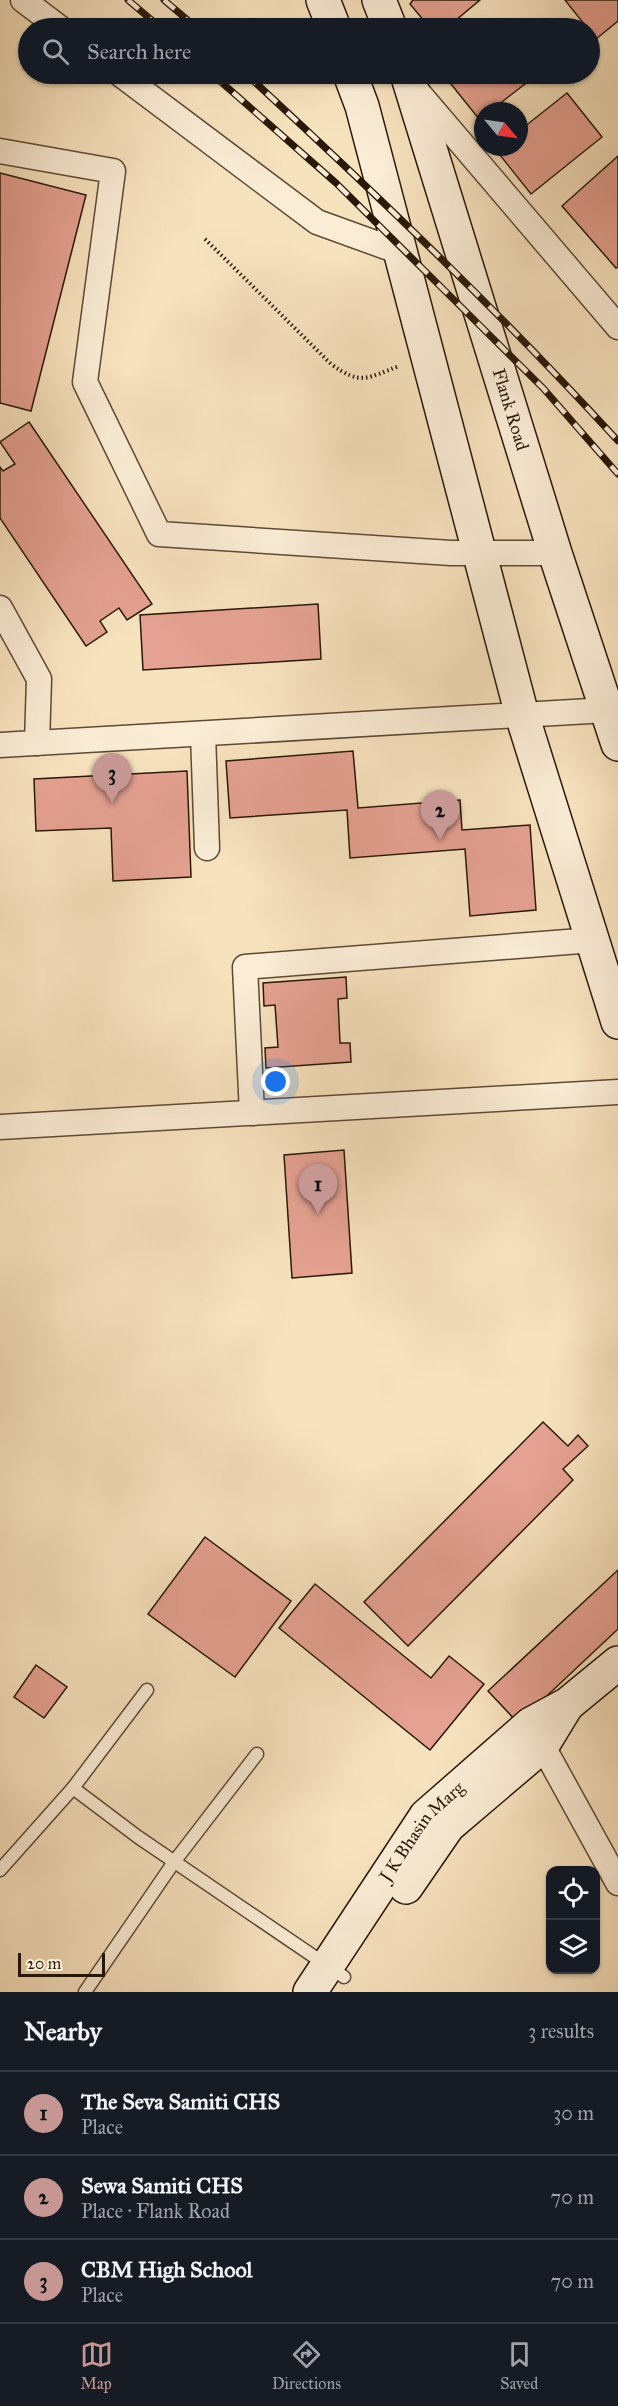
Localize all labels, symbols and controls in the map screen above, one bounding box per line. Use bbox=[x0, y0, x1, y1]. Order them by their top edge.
search box bbox=[18, 18, 600, 84]
icon: search bbox=[39, 35, 72, 68]
text: Search here bbox=[87, 38, 191, 65]
north arrow bbox=[474, 102, 528, 156]
street label: Flank Road bbox=[488, 366, 534, 453]
pin: 3 bbox=[92, 754, 132, 803]
pin: 2 bbox=[420, 790, 460, 840]
your location bbox=[261, 1067, 290, 1096]
pin: 1 bbox=[298, 1164, 338, 1214]
street label: J K Bhasin Marg bbox=[373, 1776, 470, 1888]
map controls bbox=[546, 1866, 600, 1974]
button: locate bbox=[546, 1866, 600, 1920]
button: layers bbox=[546, 1920, 600, 1974]
scale bar bbox=[18, 1950, 105, 1978]
text: 20 m bbox=[27, 1954, 61, 1973]
text: Nearby bbox=[24, 2015, 102, 2047]
text: 3 results bbox=[528, 2019, 594, 2043]
text: The Seva Samiti CHS bbox=[81, 2088, 280, 2115]
text: 1 bbox=[40, 2101, 47, 2125]
text: 30 m bbox=[553, 2101, 594, 2125]
text: Place bbox=[81, 2115, 123, 2139]
text: Sewa Samiti CHS bbox=[81, 2172, 243, 2199]
text: 2 bbox=[39, 2185, 48, 2209]
text: 70 m bbox=[551, 2185, 594, 2209]
text: Place · Flank Road bbox=[81, 2199, 230, 2223]
text: CBM High School bbox=[81, 2256, 253, 2283]
text: 3 bbox=[40, 2269, 48, 2293]
text: 70 m bbox=[551, 2269, 594, 2293]
text: Place bbox=[81, 2283, 123, 2307]
tab: Map bbox=[80, 2338, 113, 2393]
tab: Directions bbox=[272, 2338, 341, 2393]
tab: Saved bbox=[500, 2338, 538, 2393]

